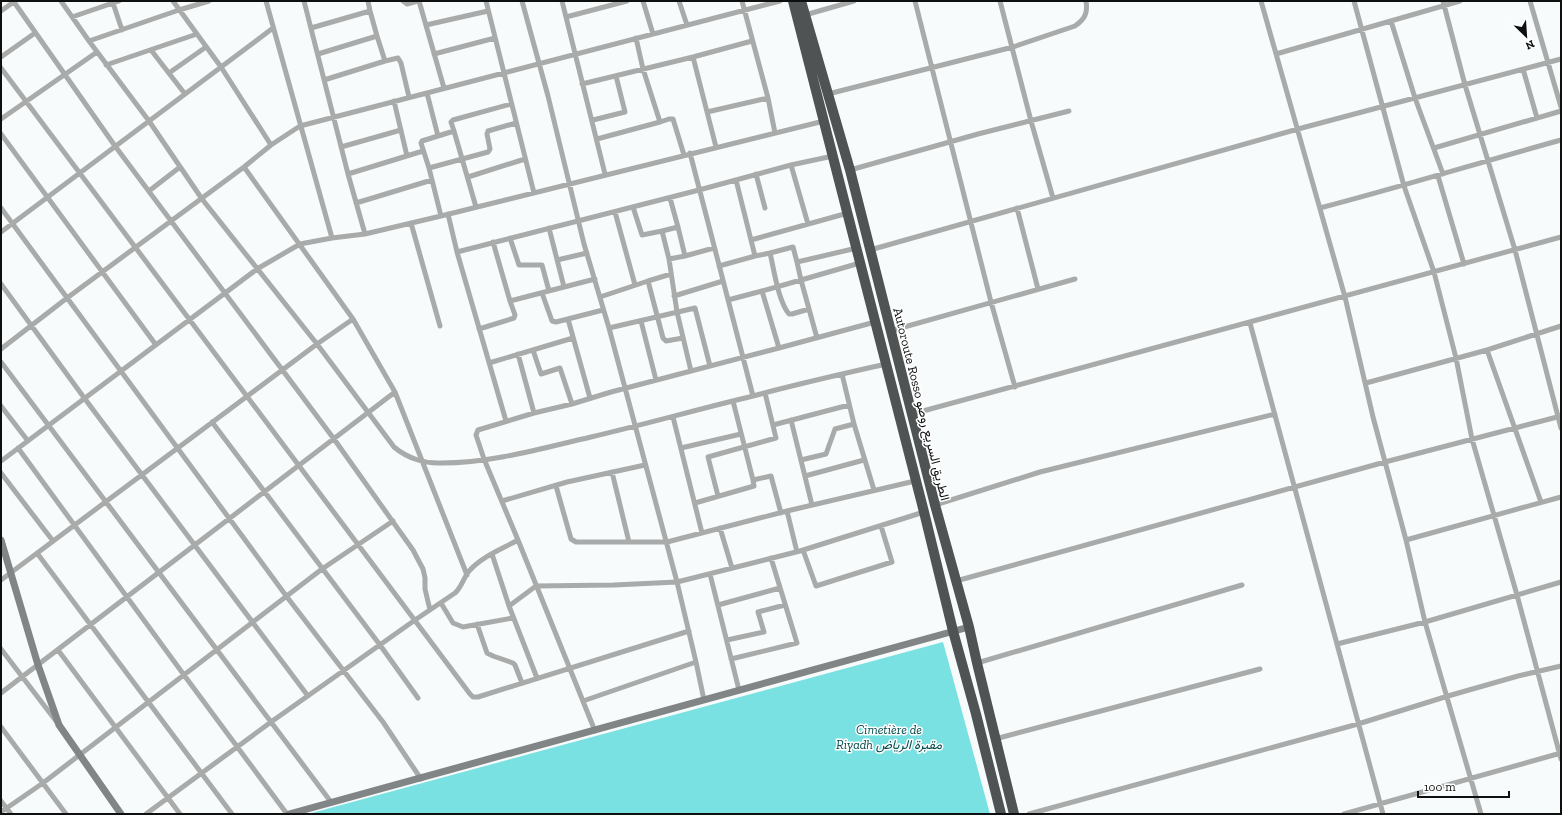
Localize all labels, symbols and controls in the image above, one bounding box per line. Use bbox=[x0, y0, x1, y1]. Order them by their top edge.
north arrow bbox=[1506, 16, 1546, 56]
text: N bbox=[1523, 37, 1537, 53]
street label: Autoroute Rosso الطريق السريع روصو bbox=[888, 306, 953, 503]
park label: Cimetière de Riyadh مقبرة الرياض bbox=[836, 722, 942, 753]
scale bar bbox=[1418, 773, 1509, 799]
text: 100 m bbox=[1424, 780, 1456, 794]

